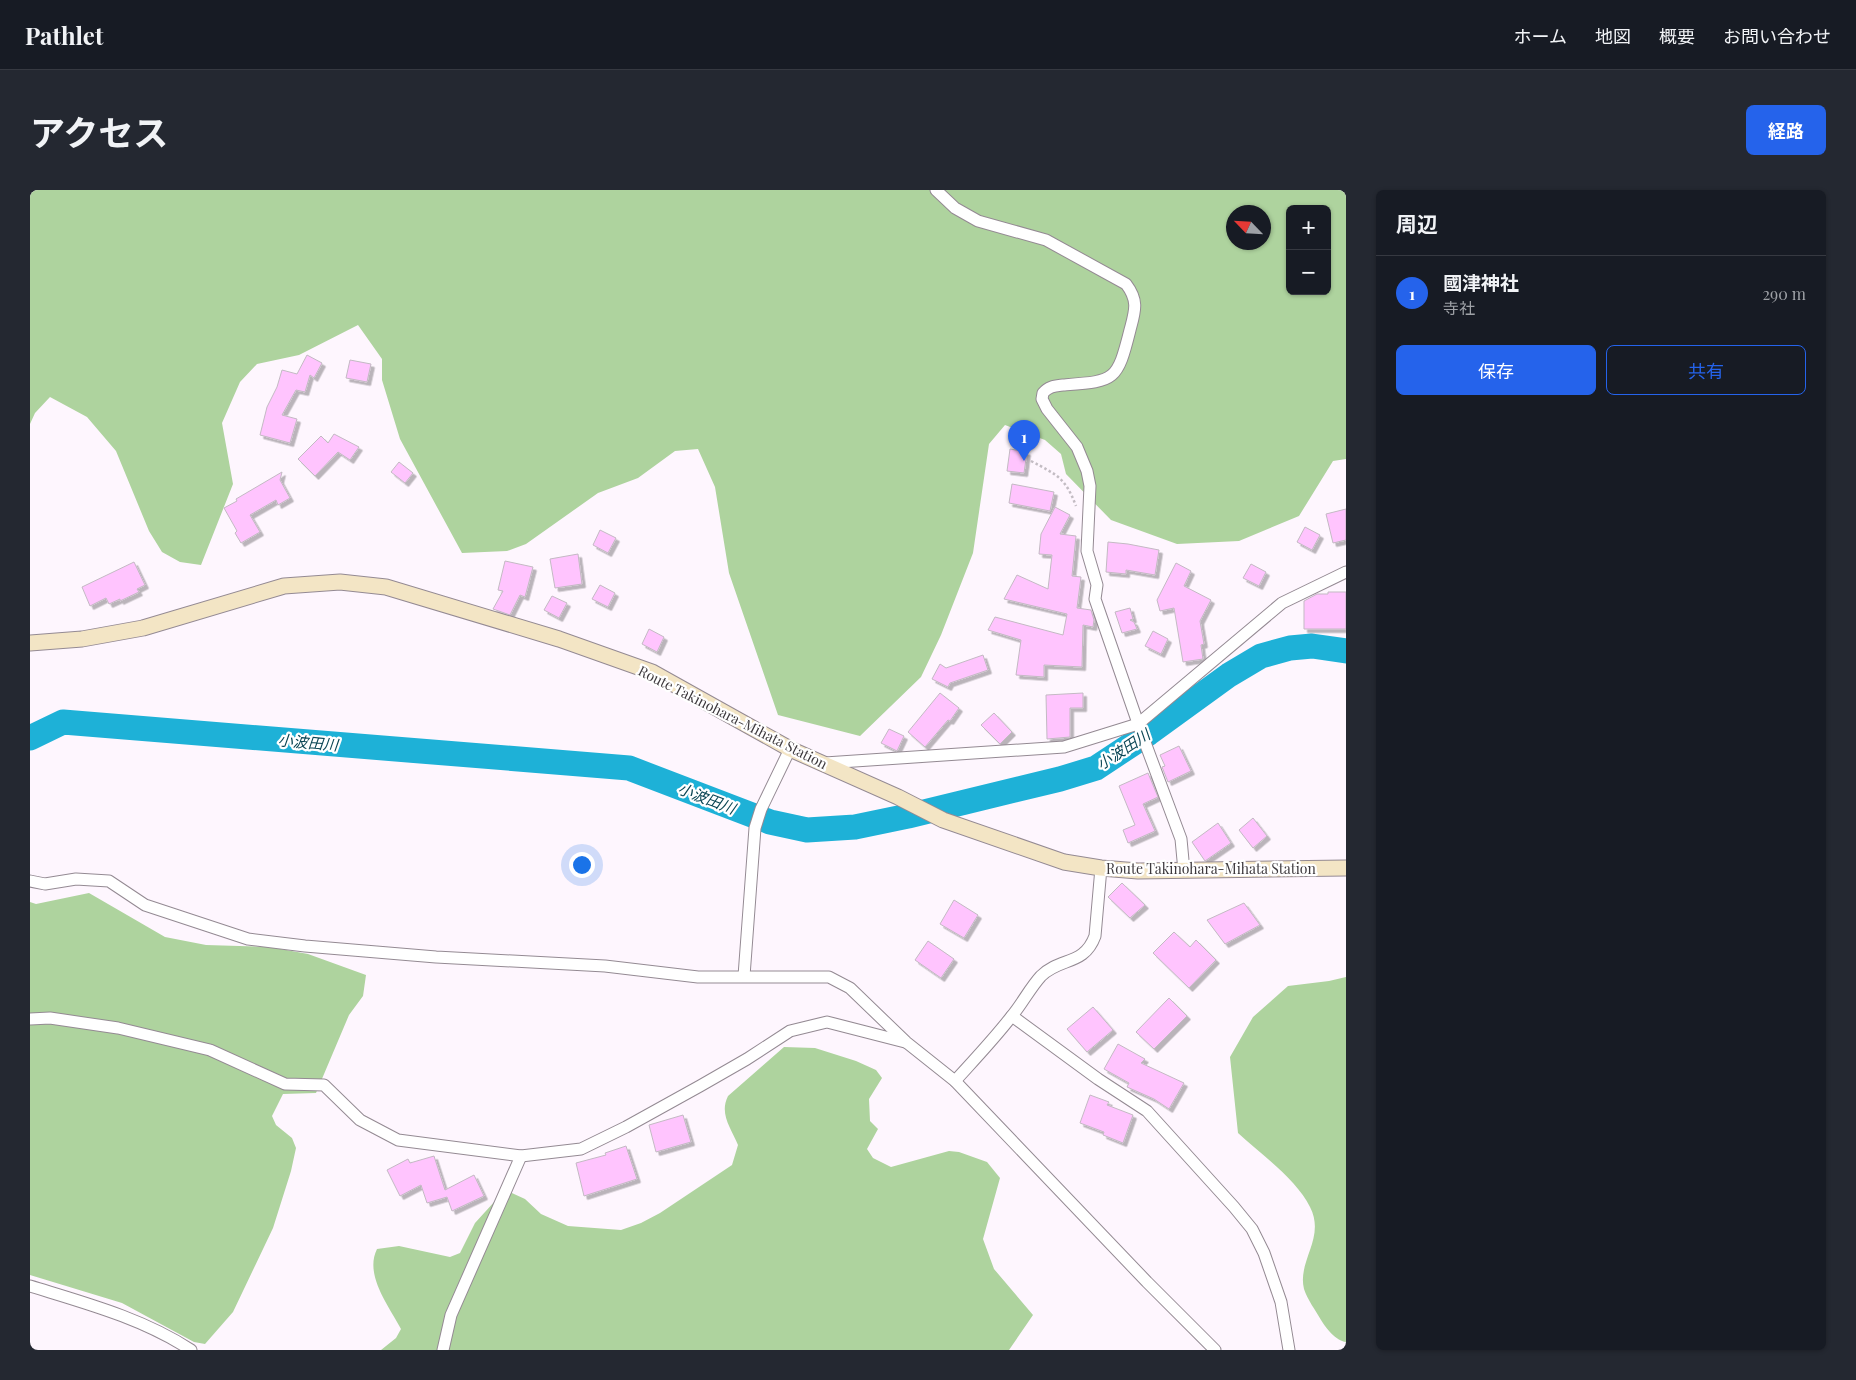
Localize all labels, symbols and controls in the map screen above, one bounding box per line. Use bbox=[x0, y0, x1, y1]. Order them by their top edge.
text: Pathlet bbox=[25, 19, 103, 51]
text: ホーム bbox=[1514, 24, 1567, 48]
text: 地図 bbox=[1595, 24, 1631, 48]
text: 概要 bbox=[1659, 24, 1695, 48]
text: お問い合わせ bbox=[1723, 24, 1831, 48]
button: 経路 bbox=[1746, 105, 1826, 155]
text: アクセス bbox=[30, 108, 168, 155]
north arrow bbox=[1226, 205, 1271, 250]
map controls bbox=[1286, 205, 1331, 295]
button: + bbox=[1286, 205, 1331, 250]
text: 周辺 bbox=[1396, 209, 1438, 237]
button: − bbox=[1286, 250, 1331, 295]
text: 國津神社 bbox=[1443, 269, 1519, 295]
text: 1 bbox=[1409, 283, 1415, 304]
text: 290 m bbox=[1762, 283, 1806, 304]
text: 寺社 bbox=[1443, 297, 1475, 318]
button: 保存 bbox=[1396, 345, 1596, 395]
button: 共有 bbox=[1606, 345, 1806, 395]
pin: 1 bbox=[1008, 420, 1040, 461]
street label: Route Takinohara-Mihata Station bbox=[635, 661, 831, 773]
water label: 小波田川 bbox=[1092, 723, 1155, 774]
water label: 小波田川 bbox=[277, 729, 341, 755]
water label: 小波田川 bbox=[675, 778, 740, 819]
your location bbox=[569, 852, 595, 878]
street label: Route Takinohara-Mihata Station bbox=[1106, 859, 1317, 878]

